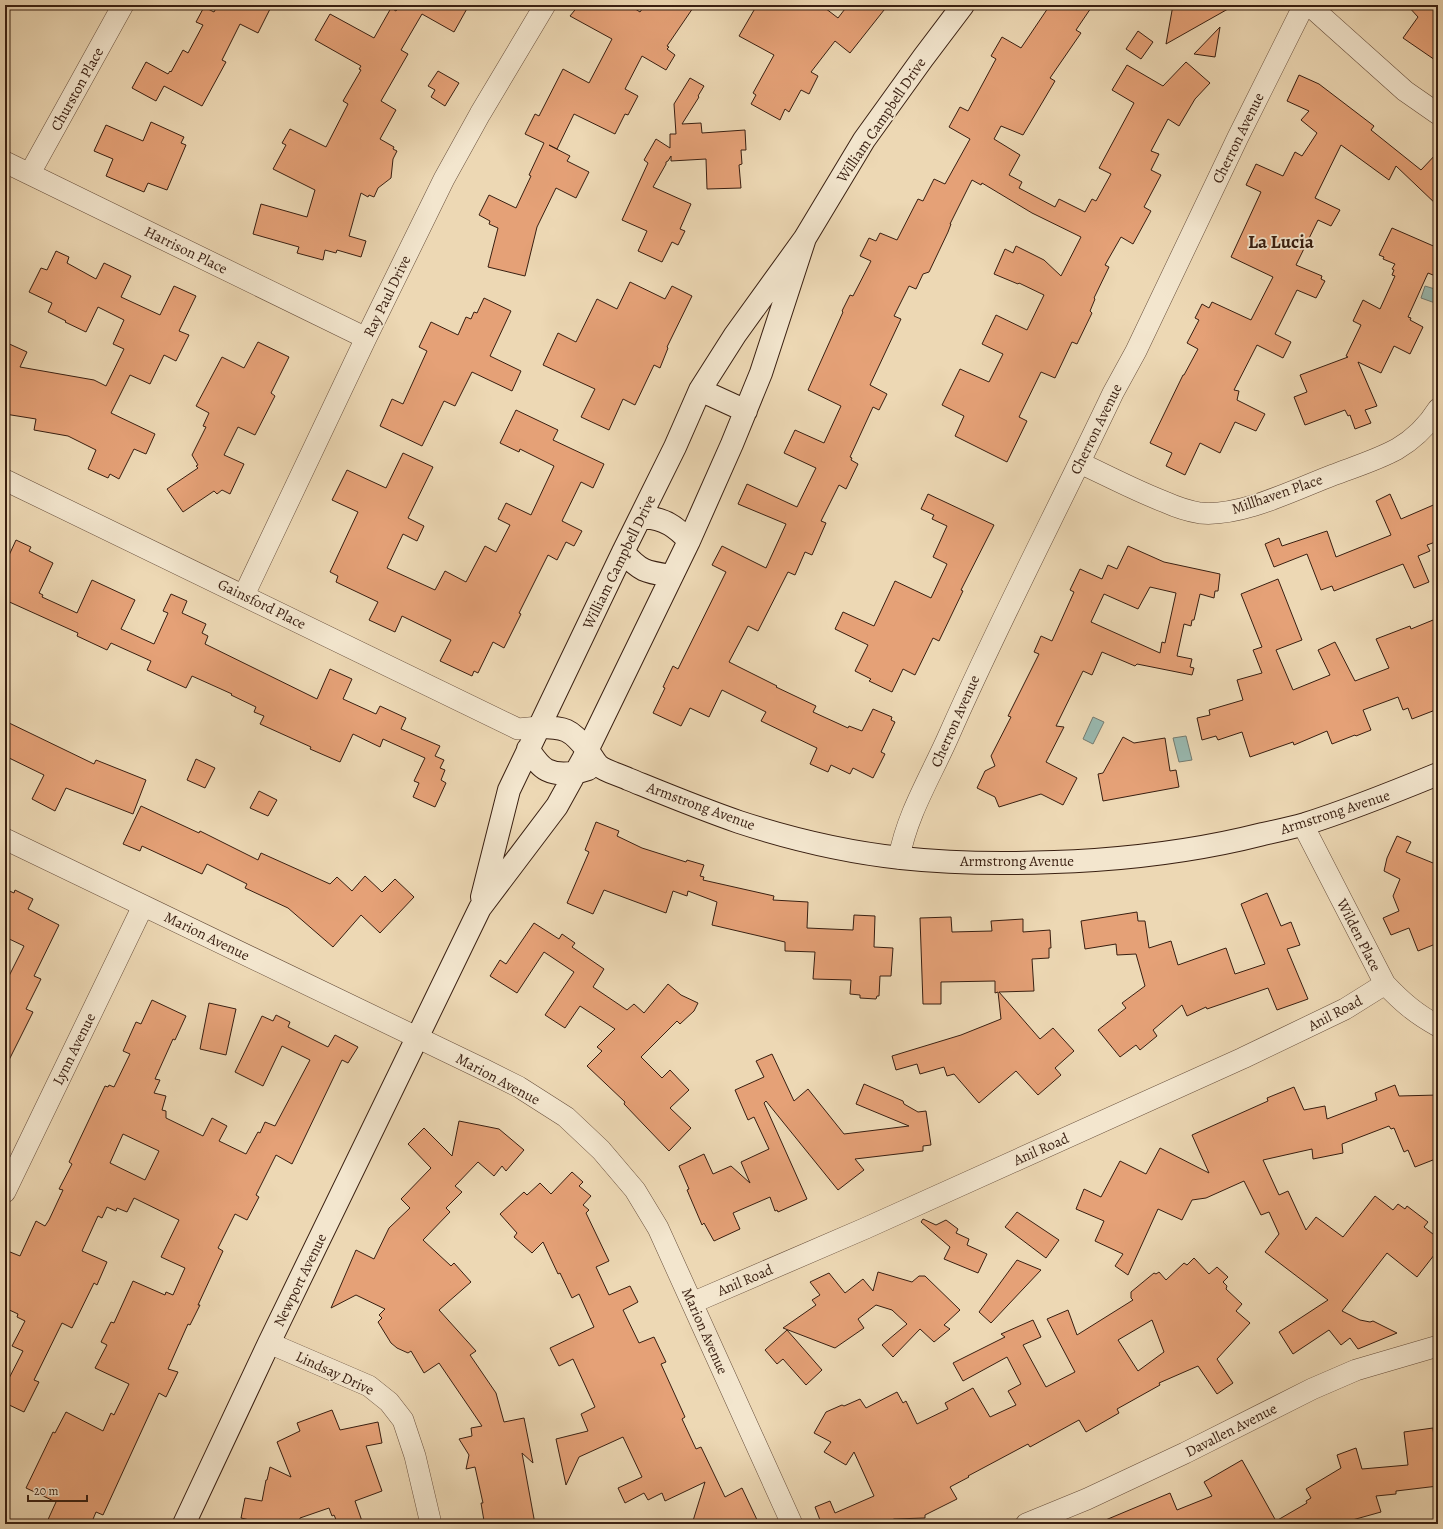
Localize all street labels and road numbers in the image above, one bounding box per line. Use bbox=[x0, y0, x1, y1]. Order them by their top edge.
street label: Churston Place bbox=[46, 43, 108, 134]
street label: William Campbell Drive bbox=[831, 53, 930, 187]
street label: Cherron Avenue bbox=[1207, 89, 1269, 187]
street label: Harrison Place bbox=[141, 221, 231, 279]
street label: Ray Paul Drive bbox=[359, 252, 416, 340]
street label: Cherron Avenue bbox=[1065, 380, 1127, 478]
street label: Millhaven Place bbox=[1229, 469, 1325, 519]
street label: William Campbell Drive bbox=[577, 491, 660, 633]
street label: Gainsford Place bbox=[215, 574, 310, 634]
street label: Cherron Avenue bbox=[926, 672, 984, 770]
street label: Armstrong Avenue bbox=[643, 777, 758, 835]
street label: Armstrong Avenue bbox=[1277, 785, 1393, 839]
street label: Armstrong Avenue bbox=[959, 851, 1074, 871]
street label: Wilden Place bbox=[1332, 894, 1386, 975]
street label: Marion Avenue bbox=[161, 907, 253, 965]
street label: Anil Road bbox=[1303, 990, 1366, 1036]
street label: Lynn Avenue bbox=[48, 1009, 100, 1089]
street label: Marion Avenue bbox=[452, 1048, 544, 1110]
street label: Anil Road bbox=[1009, 1128, 1073, 1170]
street label: Newport Avenue bbox=[269, 1230, 331, 1330]
street label: Anil Road bbox=[713, 1259, 777, 1301]
street label: Marion Avenue bbox=[677, 1285, 733, 1378]
street label: Lindsay Drive bbox=[293, 1346, 378, 1400]
street label: Davallen Avenue bbox=[1182, 1398, 1281, 1462]

